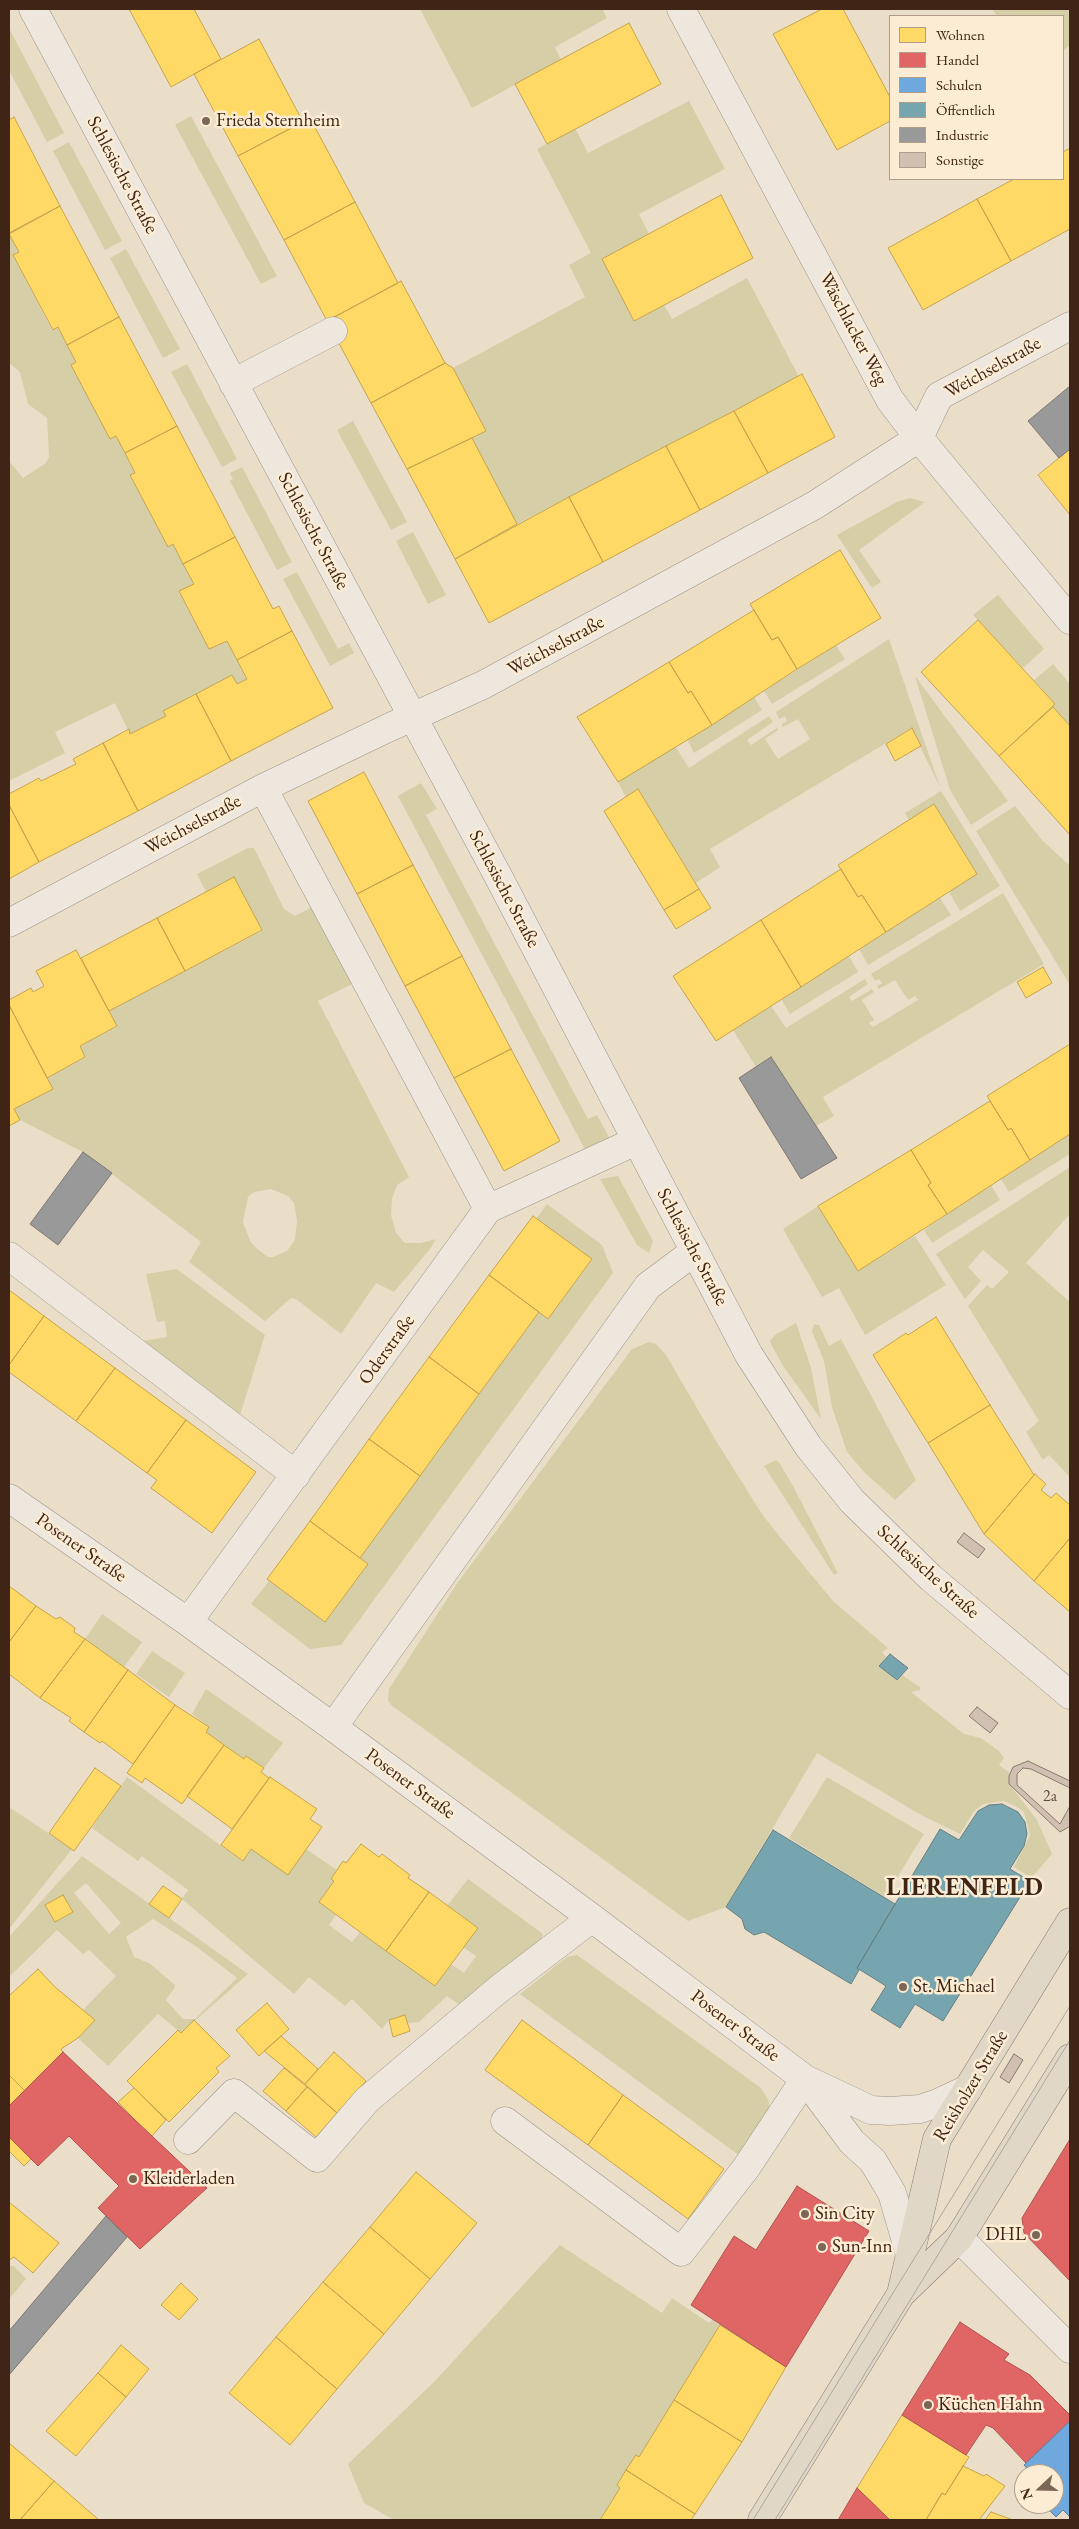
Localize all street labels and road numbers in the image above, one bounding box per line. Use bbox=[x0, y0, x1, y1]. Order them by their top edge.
street label: Schlesische Straße bbox=[81, 112, 163, 238]
street label: Wäschlacker Weg bbox=[814, 269, 892, 389]
street label: Weichselstraße bbox=[941, 332, 1045, 404]
street label: Schlesische Straße bbox=[272, 468, 354, 594]
street label: Weichselstraße bbox=[504, 611, 608, 681]
street label: Weichselstraße bbox=[141, 790, 245, 860]
street label: Schlesische Straße bbox=[463, 826, 545, 952]
street label: Schlesische Straße bbox=[651, 1184, 733, 1310]
street label: Oderstraße bbox=[354, 1311, 420, 1389]
street label: Posener Straße bbox=[31, 1508, 131, 1588]
street label: Schlesische Straße bbox=[872, 1520, 984, 1624]
street label: Posener Straße bbox=[361, 1744, 459, 1824]
street label: Posener Straße bbox=[686, 1985, 784, 2067]
street label: Reisholzer Straße bbox=[929, 2026, 1013, 2146]

